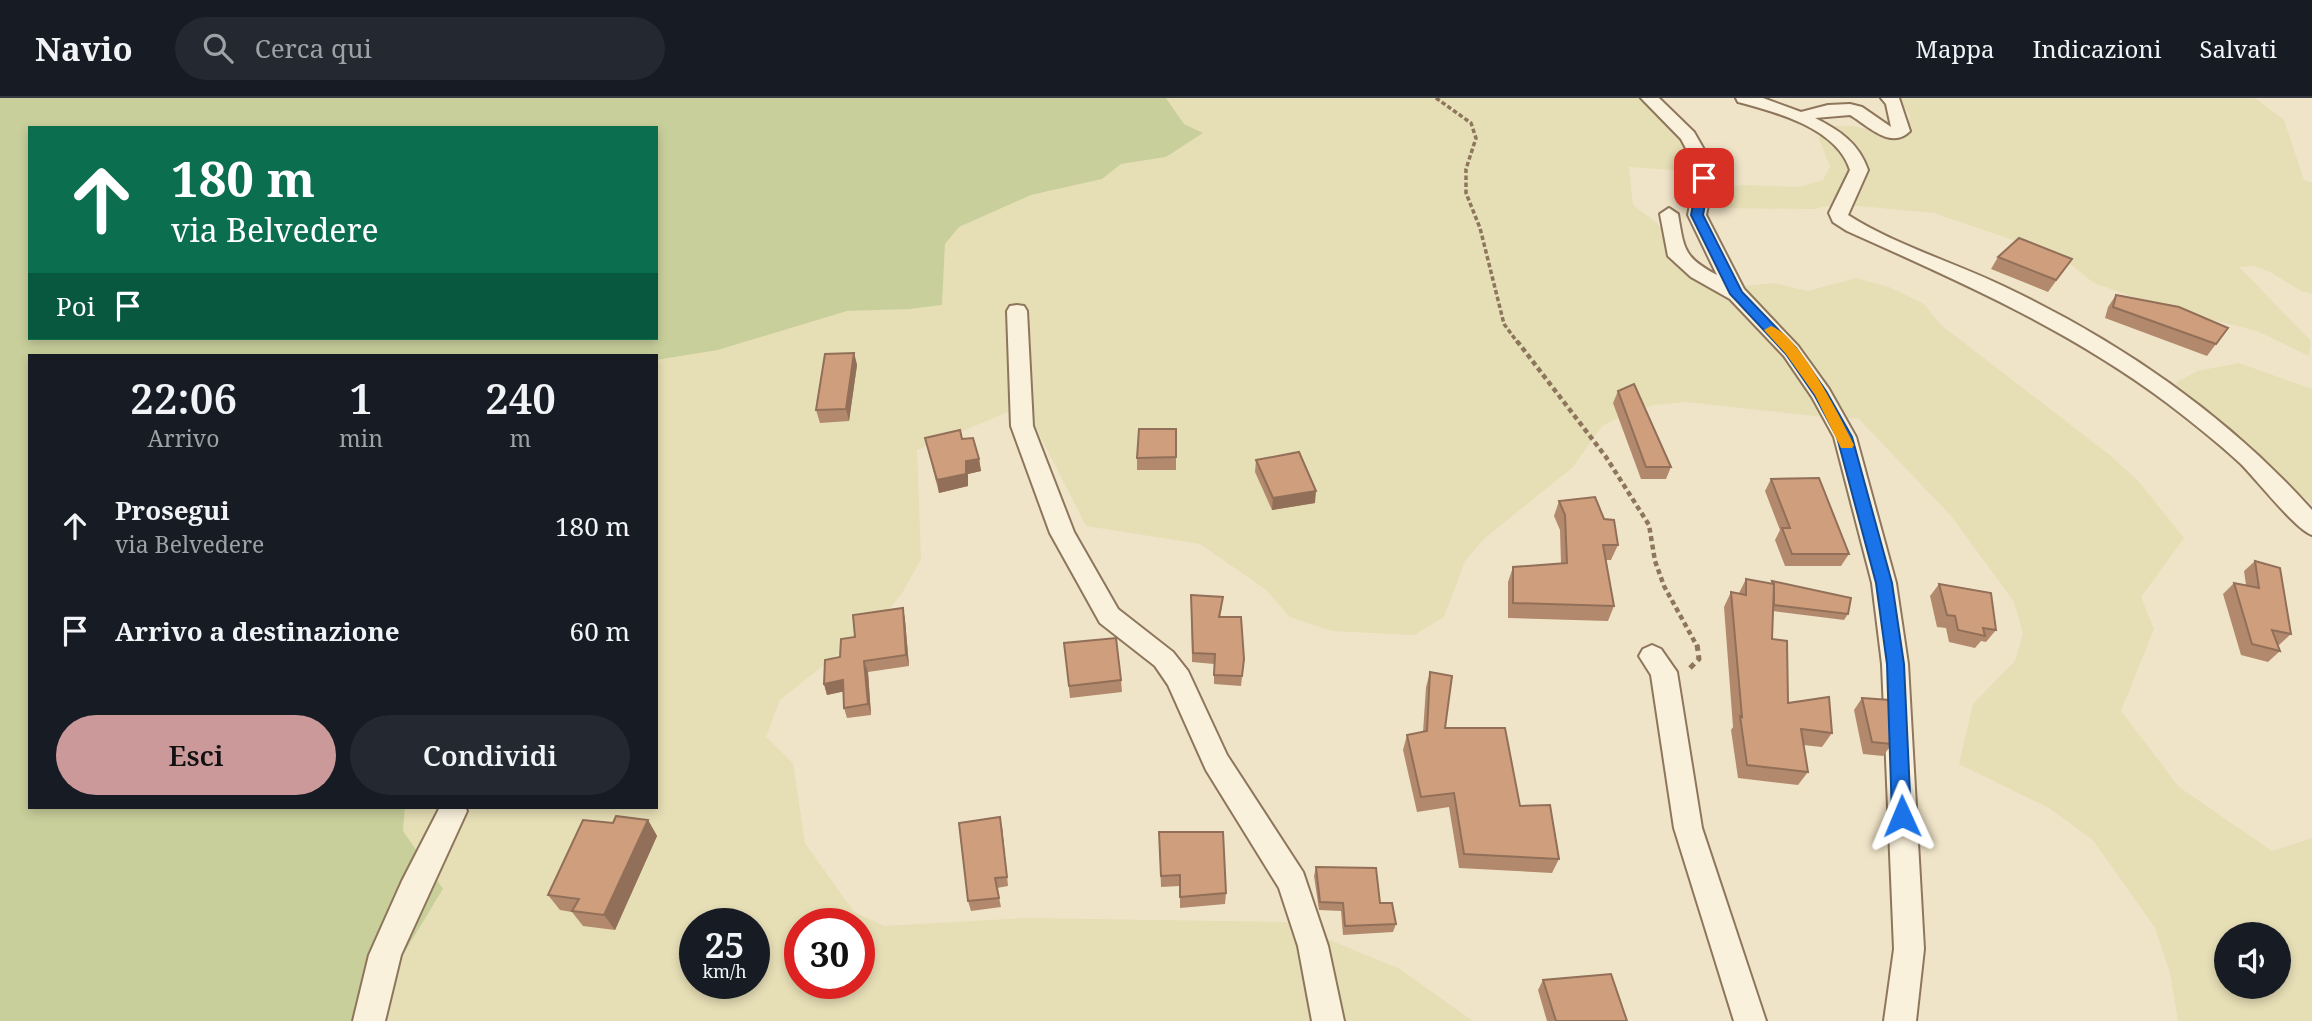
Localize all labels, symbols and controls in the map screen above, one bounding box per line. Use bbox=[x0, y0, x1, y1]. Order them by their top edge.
search box bbox=[175, 17, 665, 80]
text: Navio bbox=[35, 26, 133, 71]
icon: search bbox=[199, 29, 237, 67]
text: Cerca qui bbox=[255, 30, 372, 66]
text: Mappa bbox=[1915, 32, 1994, 65]
text: Indicazioni bbox=[2032, 32, 2161, 65]
text: Salvati bbox=[2199, 32, 2277, 65]
text: 180 m bbox=[171, 145, 315, 211]
pin bbox=[1674, 148, 1734, 208]
icon: ahead bbox=[56, 154, 147, 245]
icon: arrive bbox=[1685, 159, 1723, 197]
text: via Belvedere bbox=[171, 208, 379, 251]
icon: arrive bbox=[109, 287, 147, 325]
text: Poi bbox=[56, 288, 95, 324]
text: 22:06 bbox=[130, 369, 237, 426]
text: 1 bbox=[349, 369, 373, 426]
text: 240 bbox=[485, 369, 556, 426]
text: Arrivo bbox=[148, 422, 219, 454]
text: min bbox=[339, 422, 383, 454]
text: m bbox=[510, 422, 531, 454]
text: Prosegui bbox=[115, 492, 230, 528]
icon: ahead bbox=[56, 507, 94, 545]
text: 180 m bbox=[555, 508, 630, 544]
text: via Belvedere bbox=[115, 528, 264, 560]
icon: arrive bbox=[56, 612, 94, 650]
text: Arrivo a destinazione bbox=[115, 613, 400, 649]
text: 60 m bbox=[570, 613, 630, 649]
button: Esci bbox=[56, 715, 336, 795]
button: Condividi bbox=[350, 715, 630, 795]
position arrow bbox=[1865, 779, 1939, 853]
speed limit sign: 30 bbox=[784, 908, 875, 999]
text: 25 bbox=[705, 921, 744, 968]
map controls bbox=[2214, 922, 2291, 999]
button: sound bbox=[2214, 922, 2291, 999]
text: km/h bbox=[702, 959, 747, 983]

